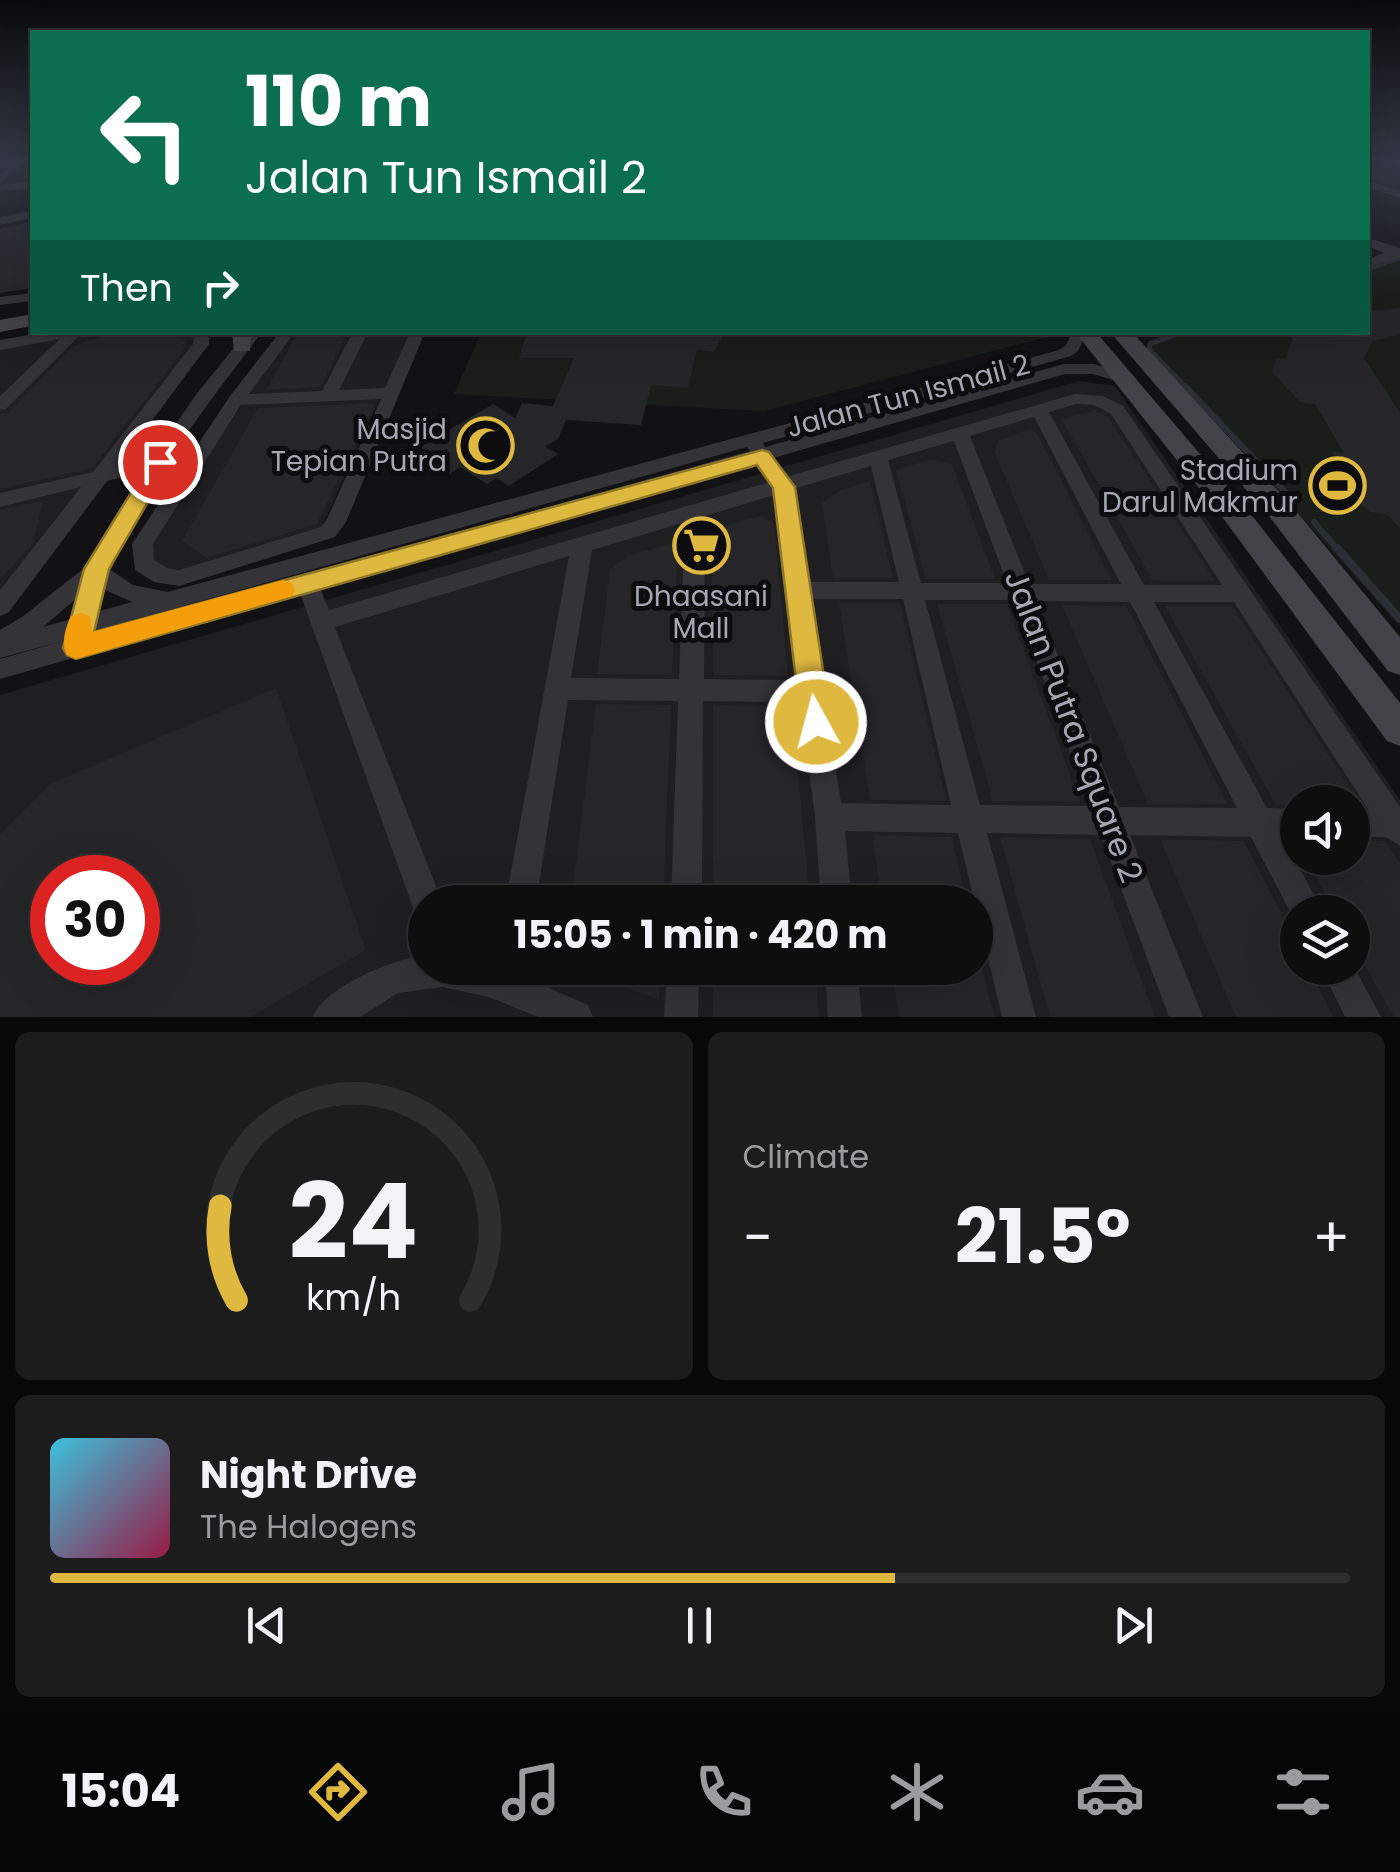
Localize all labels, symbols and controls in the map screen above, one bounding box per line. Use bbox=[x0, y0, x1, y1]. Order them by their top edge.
text: 110 m bbox=[245, 52, 432, 151]
icon: left bbox=[80, 70, 210, 200]
text: Jalan Tun Ismail 2 bbox=[245, 146, 647, 209]
icon: right bbox=[193, 260, 248, 315]
text: Then bbox=[80, 261, 173, 314]
street label: Jalan Tun Ismail 2 bbox=[782, 345, 1034, 447]
place label: Masjid Tepian Putra bbox=[271, 410, 447, 481]
mosque icon: Masjid Tepian Putra bbox=[456, 415, 516, 475]
pin bbox=[118, 420, 203, 505]
icon: arrive bbox=[133, 435, 188, 490]
place label: Stadium Darul Makmur bbox=[1102, 451, 1298, 522]
sports icon: Stadium Darul Makmur bbox=[1307, 456, 1367, 516]
supermarket icon: Dhaasani Mall bbox=[671, 515, 731, 575]
street label: Jalan Putra Square 2 bbox=[994, 563, 1154, 889]
place label: Dhaasani Mall bbox=[634, 577, 768, 648]
position arrow bbox=[764, 670, 868, 774]
map controls bbox=[1280, 785, 1370, 985]
button: sound bbox=[1280, 785, 1370, 875]
speed limit sign: 30 bbox=[30, 855, 160, 985]
button: layers bbox=[1280, 895, 1370, 985]
text: 15:05 · 1 min · 420 m bbox=[513, 908, 888, 961]
text: Climate bbox=[743, 1134, 869, 1179]
text: 24 bbox=[289, 1149, 419, 1294]
text: 21.5° bbox=[955, 1184, 1130, 1289]
text: − bbox=[743, 1199, 773, 1276]
text: + bbox=[1312, 1199, 1350, 1276]
text: km/h bbox=[306, 1272, 401, 1323]
text: Night Drive bbox=[200, 1448, 417, 1501]
text: The Halogens bbox=[200, 1504, 417, 1549]
icon: previous bbox=[239, 1598, 294, 1653]
icon: pause bbox=[672, 1598, 727, 1653]
icon: next bbox=[1106, 1598, 1161, 1653]
icon: directions bbox=[303, 1757, 373, 1827]
icon: music bbox=[496, 1757, 566, 1827]
icon: phone bbox=[689, 1757, 759, 1827]
icon: climate bbox=[882, 1757, 952, 1827]
icon: car bbox=[1075, 1757, 1145, 1827]
icon: filters bbox=[1268, 1757, 1338, 1827]
text: 15:04 bbox=[62, 1760, 180, 1823]

